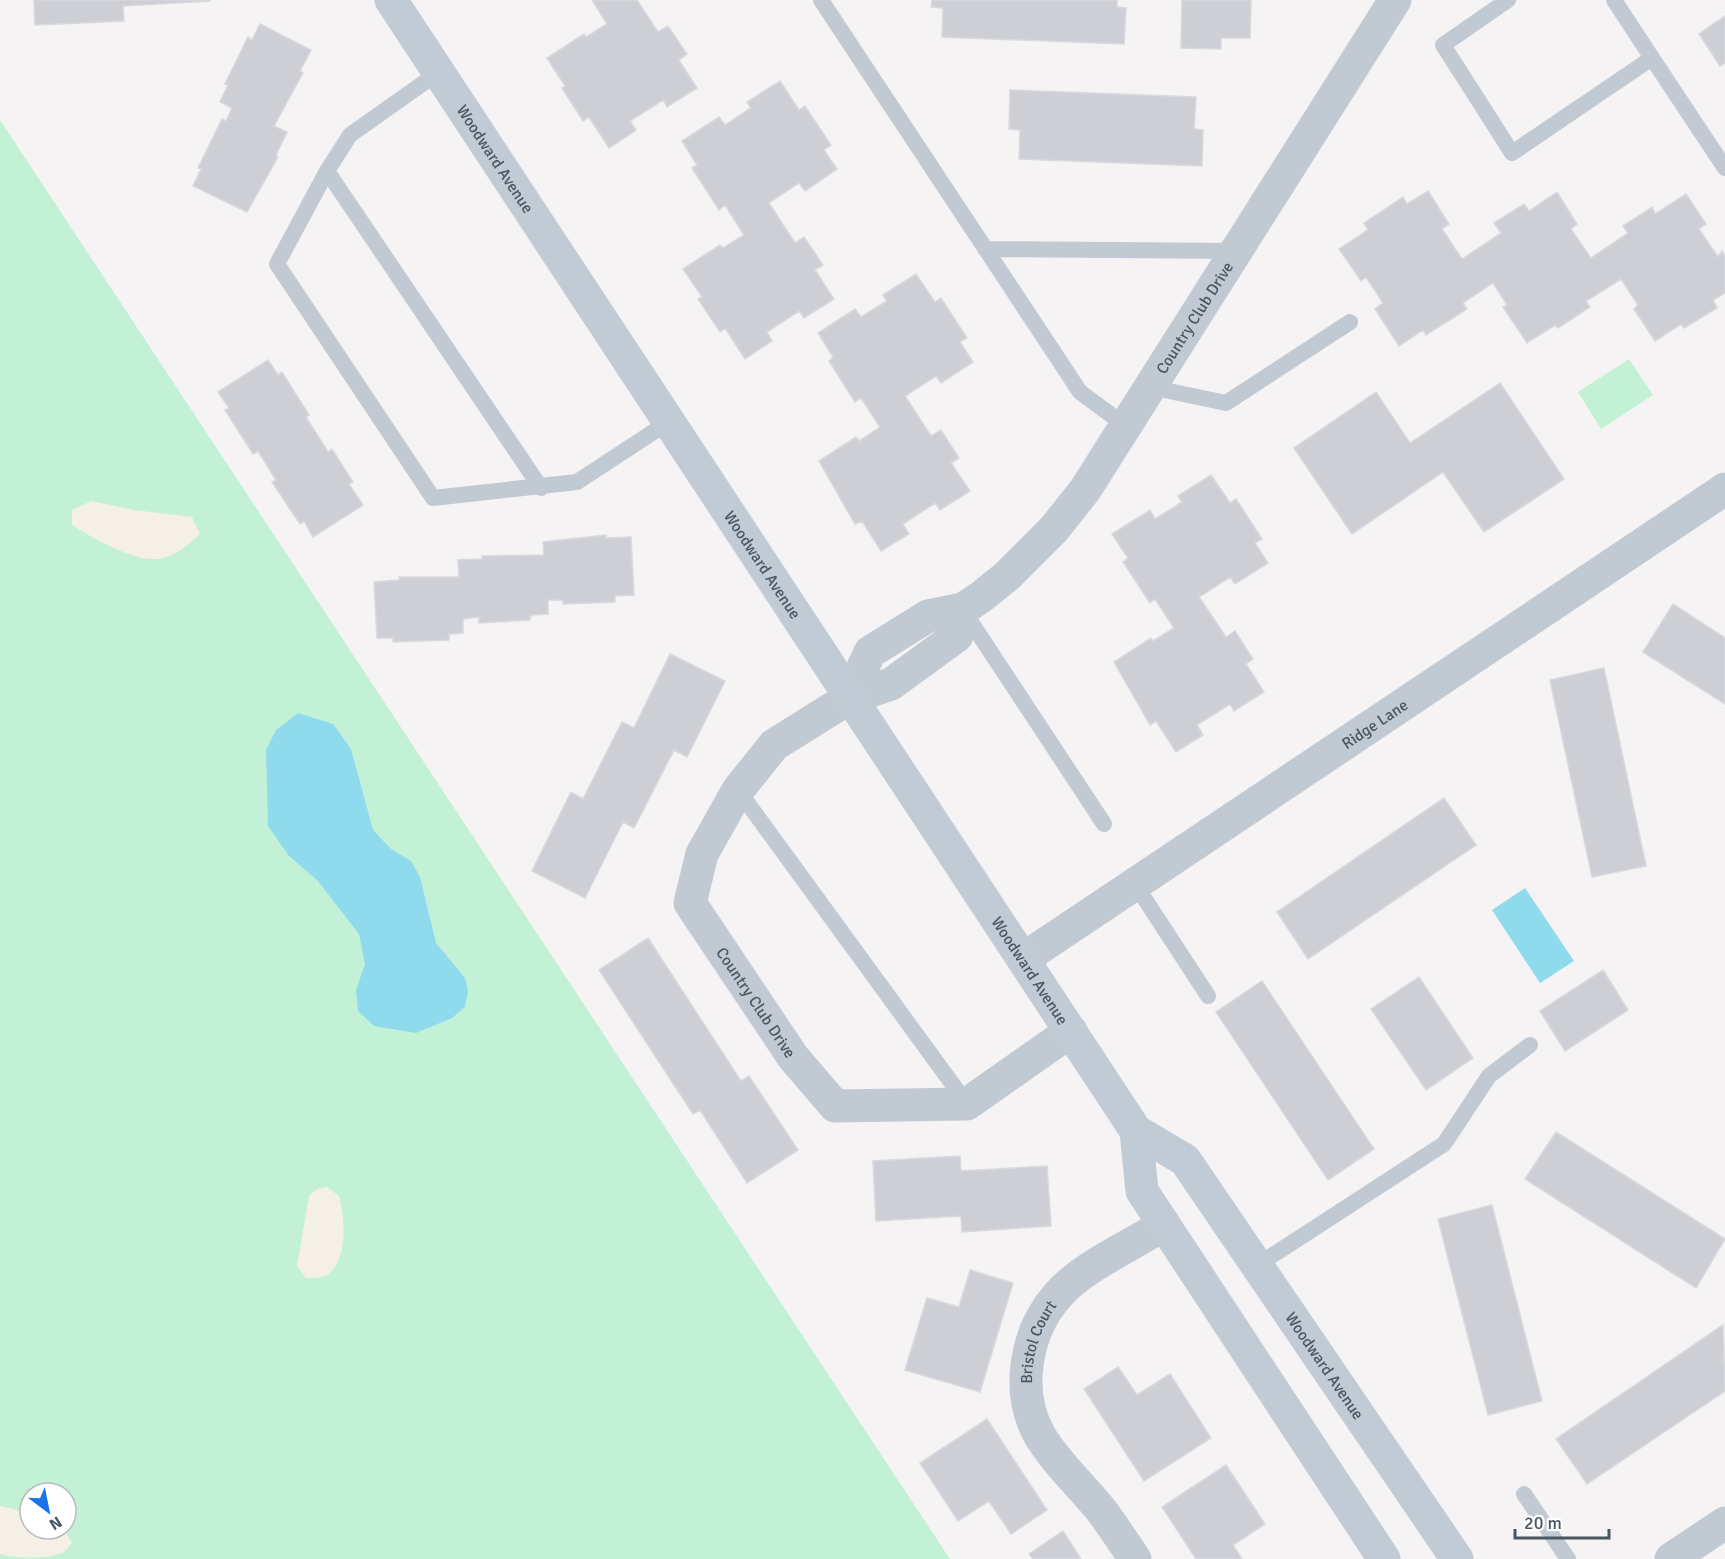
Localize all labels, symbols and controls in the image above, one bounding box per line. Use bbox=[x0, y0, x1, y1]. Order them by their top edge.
street label: Woodward Avenue bbox=[452, 101, 538, 217]
street label: Country Club Drive bbox=[1152, 258, 1238, 378]
street label: Woodward Avenue bbox=[719, 507, 805, 623]
street label: Ridge Lane bbox=[1338, 695, 1412, 754]
street label: Woodward Avenue bbox=[986, 913, 1072, 1029]
street label: Country Club Drive bbox=[711, 944, 800, 1062]
street label: Bristol Court bbox=[1017, 1296, 1061, 1384]
street label: Woodward Avenue bbox=[1281, 1309, 1368, 1424]
north arrow bbox=[18, 1481, 78, 1541]
scale bar bbox=[1515, 1502, 1610, 1540]
text: N bbox=[45, 1511, 65, 1534]
text: 20 m bbox=[1524, 1512, 1562, 1534]

